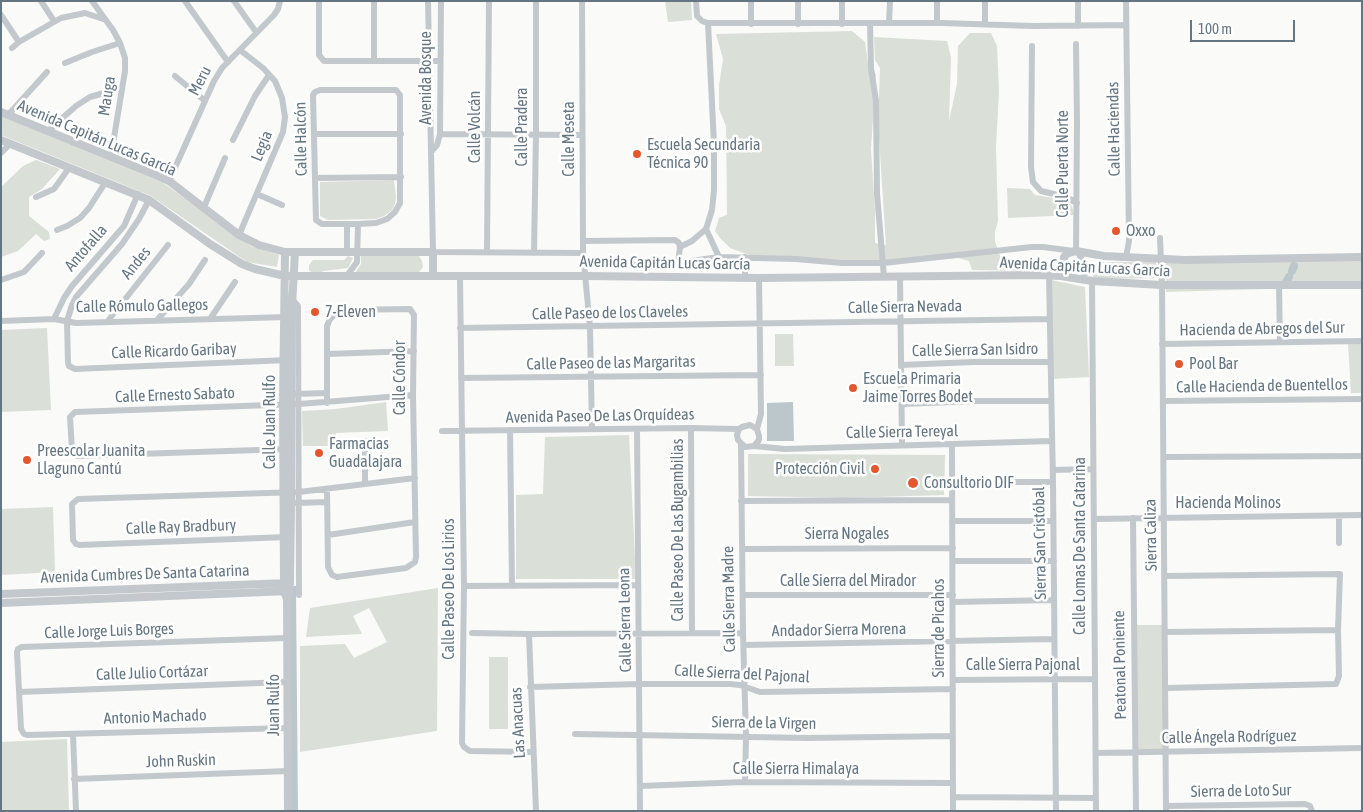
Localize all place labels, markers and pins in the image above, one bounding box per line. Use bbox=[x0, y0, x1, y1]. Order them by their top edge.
place label: Escuela Secundaria Técnica 90 bbox=[647, 135, 760, 173]
marker: Escuela Secundaria Técnica 90 bbox=[631, 148, 643, 160]
place label: Oxxo bbox=[1126, 221, 1156, 241]
marker: Oxxo bbox=[1110, 225, 1122, 237]
place label: 7-Eleven bbox=[325, 302, 376, 322]
marker: 7-Eleven bbox=[309, 306, 321, 318]
place label: Pool Bar bbox=[1189, 354, 1238, 374]
marker: Pool Bar bbox=[1173, 358, 1185, 370]
place label: Escuela Primaria Jaime Torres Bodet bbox=[863, 369, 973, 407]
marker: Escuela Primaria Jaime Torres Bodet bbox=[847, 382, 859, 394]
place label: Farmacias Guadalajara bbox=[329, 434, 402, 472]
place label: Preescolar Juanita Llaguno Cantú bbox=[37, 441, 145, 479]
marker: Farmacias Guadalajara bbox=[313, 447, 325, 459]
marker: Preescolar Juanita Llaguno Cantú bbox=[21, 454, 33, 466]
place label: Protección Civil bbox=[775, 459, 865, 479]
marker: Protección Civil bbox=[869, 463, 881, 475]
place label: Consultorio DIF bbox=[924, 473, 1014, 493]
marker: Consultorio DIF bbox=[906, 476, 920, 490]

